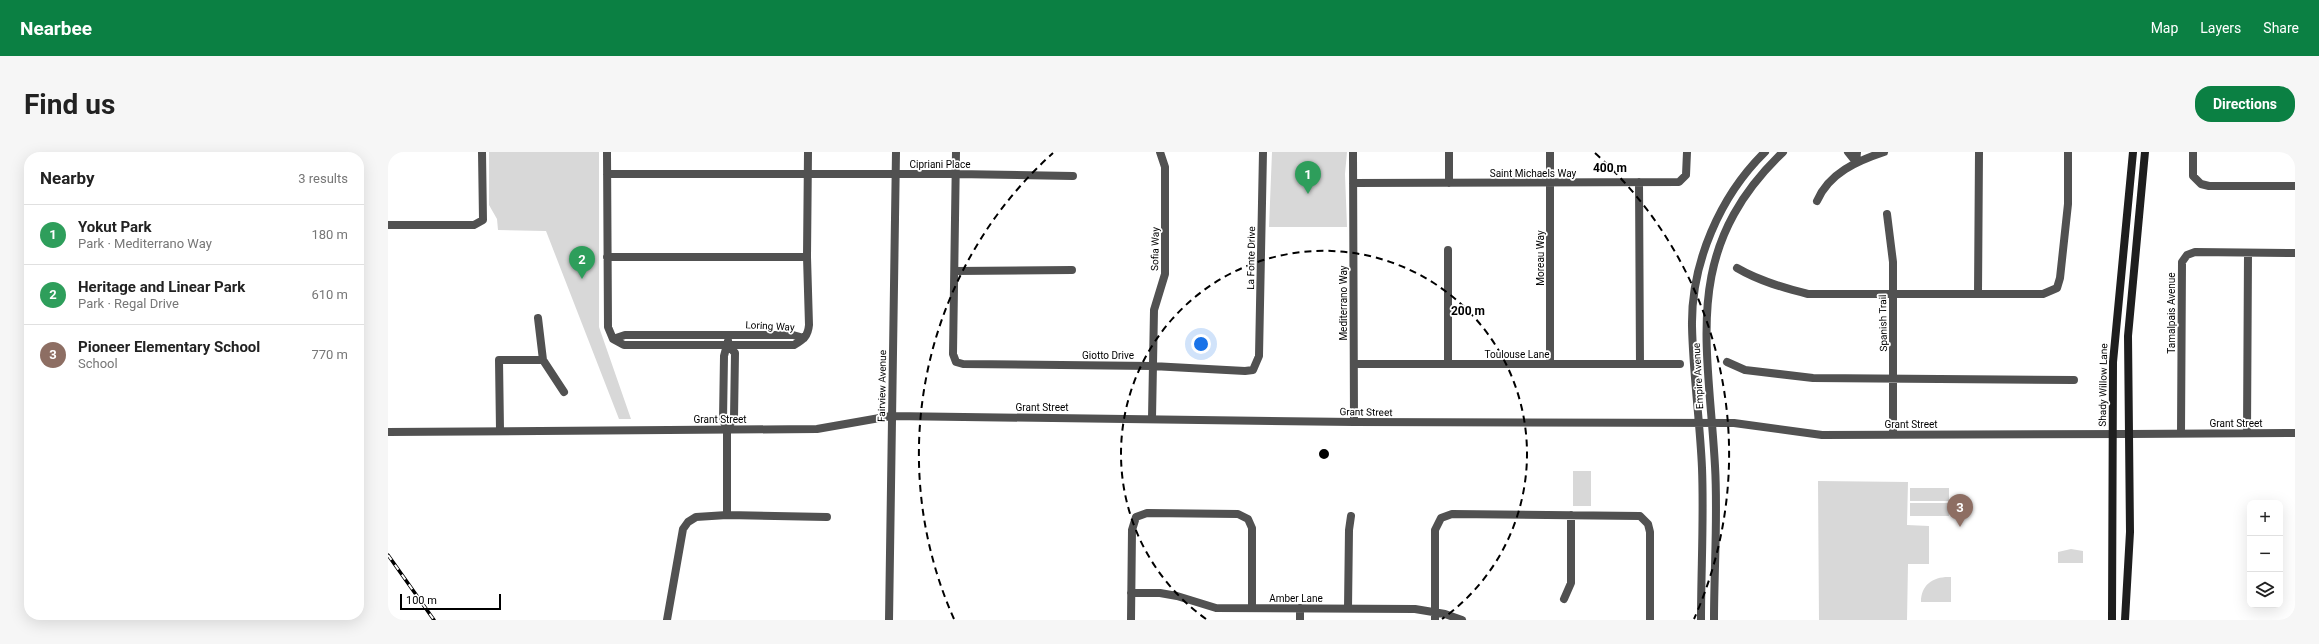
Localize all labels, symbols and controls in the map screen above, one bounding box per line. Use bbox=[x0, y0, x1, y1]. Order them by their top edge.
text: Nearbee bbox=[20, 17, 92, 40]
text: Map bbox=[2151, 20, 2178, 36]
text: Layers bbox=[2200, 20, 2241, 36]
text: Share bbox=[2263, 20, 2299, 36]
button: Directions bbox=[2195, 86, 2295, 122]
text: Find us bbox=[24, 88, 115, 121]
street label: Cipriani Place bbox=[910, 159, 970, 170]
pin: 1 bbox=[1295, 161, 1321, 194]
text: 400 m bbox=[1593, 161, 1627, 175]
text: Nearby bbox=[40, 168, 95, 188]
street label: Saint Michaels Way bbox=[1490, 168, 1577, 179]
text: 3 results bbox=[298, 171, 348, 186]
text: Yokut Park bbox=[78, 218, 152, 236]
street label: La Fonte Drive bbox=[1245, 226, 1257, 290]
text: 1 bbox=[49, 227, 57, 242]
text: 180 m bbox=[311, 227, 348, 242]
street label: Sofia Way bbox=[1149, 227, 1161, 271]
street label: Moreau Way bbox=[1535, 230, 1546, 286]
text: Park · Mediterrano Way bbox=[78, 236, 212, 251]
pin: 2 bbox=[569, 246, 595, 279]
street label: Mediterrano Way bbox=[1338, 265, 1349, 341]
street label: Tamalpais Avenue bbox=[2166, 272, 2177, 354]
text: Heritage and Linear Park bbox=[78, 278, 245, 296]
text: 2 bbox=[49, 287, 57, 302]
text: 610 m bbox=[311, 287, 348, 302]
street label: Spanish Trail bbox=[1877, 294, 1889, 352]
text: Park · Regal Drive bbox=[78, 296, 179, 311]
text: 200 m bbox=[1451, 304, 1485, 318]
street label: Loring Way bbox=[745, 319, 795, 333]
your location bbox=[1191, 334, 1211, 354]
text: Pioneer Elementary School bbox=[78, 338, 260, 356]
street label: Empire Avenue bbox=[1691, 343, 1705, 409]
street label: Shady Willow Lane bbox=[2097, 343, 2109, 427]
text: 3 bbox=[49, 347, 57, 362]
text: 770 m bbox=[311, 347, 348, 362]
street label: Toulouse Lane bbox=[1485, 349, 1549, 360]
street label: Fairview Avenue bbox=[876, 350, 888, 422]
street label: Giotto Drive bbox=[1082, 350, 1134, 361]
text: School bbox=[78, 356, 118, 371]
street label: Grant Street bbox=[1015, 402, 1069, 413]
street label: Grant Street bbox=[1339, 406, 1393, 418]
street label: Grant Street bbox=[693, 414, 747, 425]
street label: Grant Street bbox=[2209, 418, 2263, 429]
street label: Grant Street bbox=[1884, 419, 1938, 430]
centre of rings bbox=[1317, 447, 1331, 461]
pin: 3 bbox=[1947, 494, 1973, 527]
map controls bbox=[2247, 500, 2283, 608]
button: + bbox=[2247, 500, 2283, 536]
button: − bbox=[2247, 536, 2283, 572]
button: layers bbox=[2247, 572, 2283, 608]
scale bar bbox=[400, 592, 501, 611]
street label: Amber Lane bbox=[1269, 593, 1323, 604]
text: 100 m bbox=[406, 594, 437, 607]

